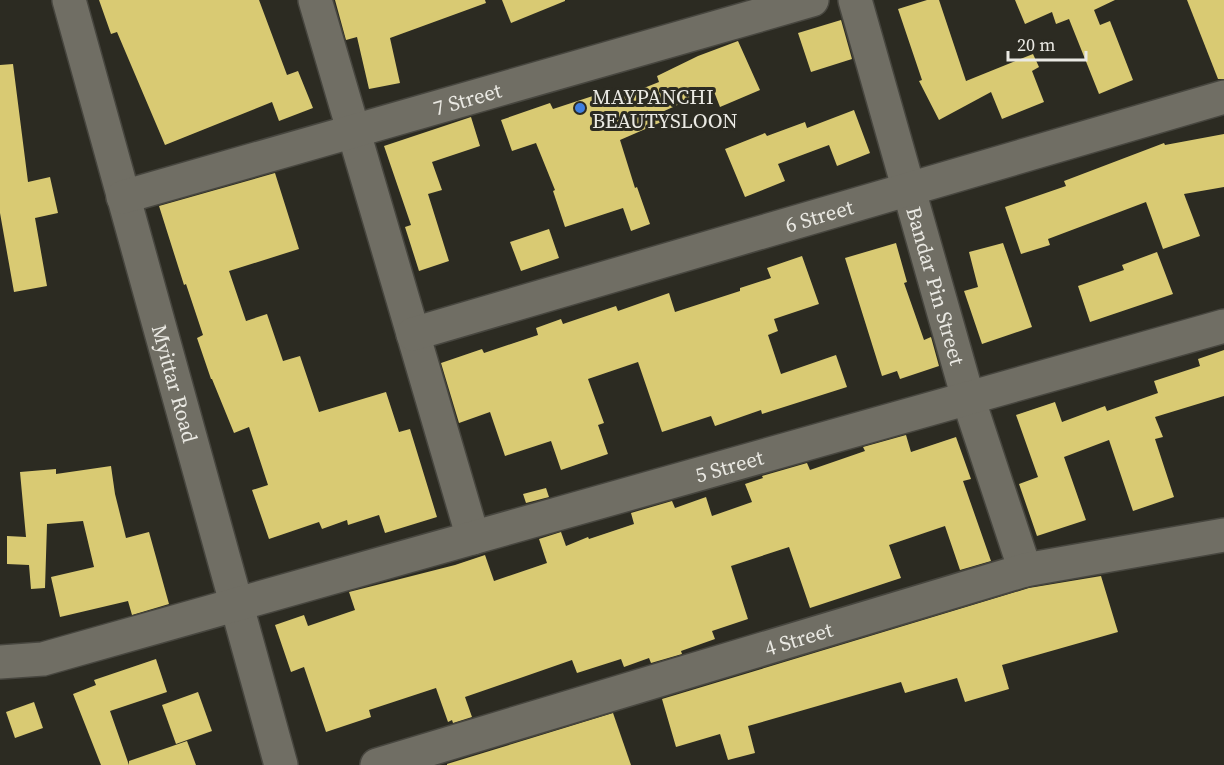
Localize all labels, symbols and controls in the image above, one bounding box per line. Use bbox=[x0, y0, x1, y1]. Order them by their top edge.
scale bar bbox=[1008, 24, 1086, 62]
text: 20 m bbox=[1017, 32, 1055, 57]
street label: 7 Street bbox=[430, 75, 505, 122]
place label: MAYPANCHI BEAUTYSLOON bbox=[592, 82, 738, 135]
marker: MAYPANCHI BEAUTYSLOON bbox=[573, 101, 587, 115]
street label: 6 Street bbox=[781, 192, 857, 239]
street label: Bandar Pin Street bbox=[900, 203, 972, 368]
street label: Myittar Road bbox=[145, 321, 205, 446]
street label: 5 Street bbox=[692, 442, 767, 489]
street label: 4 Street bbox=[761, 614, 836, 662]

